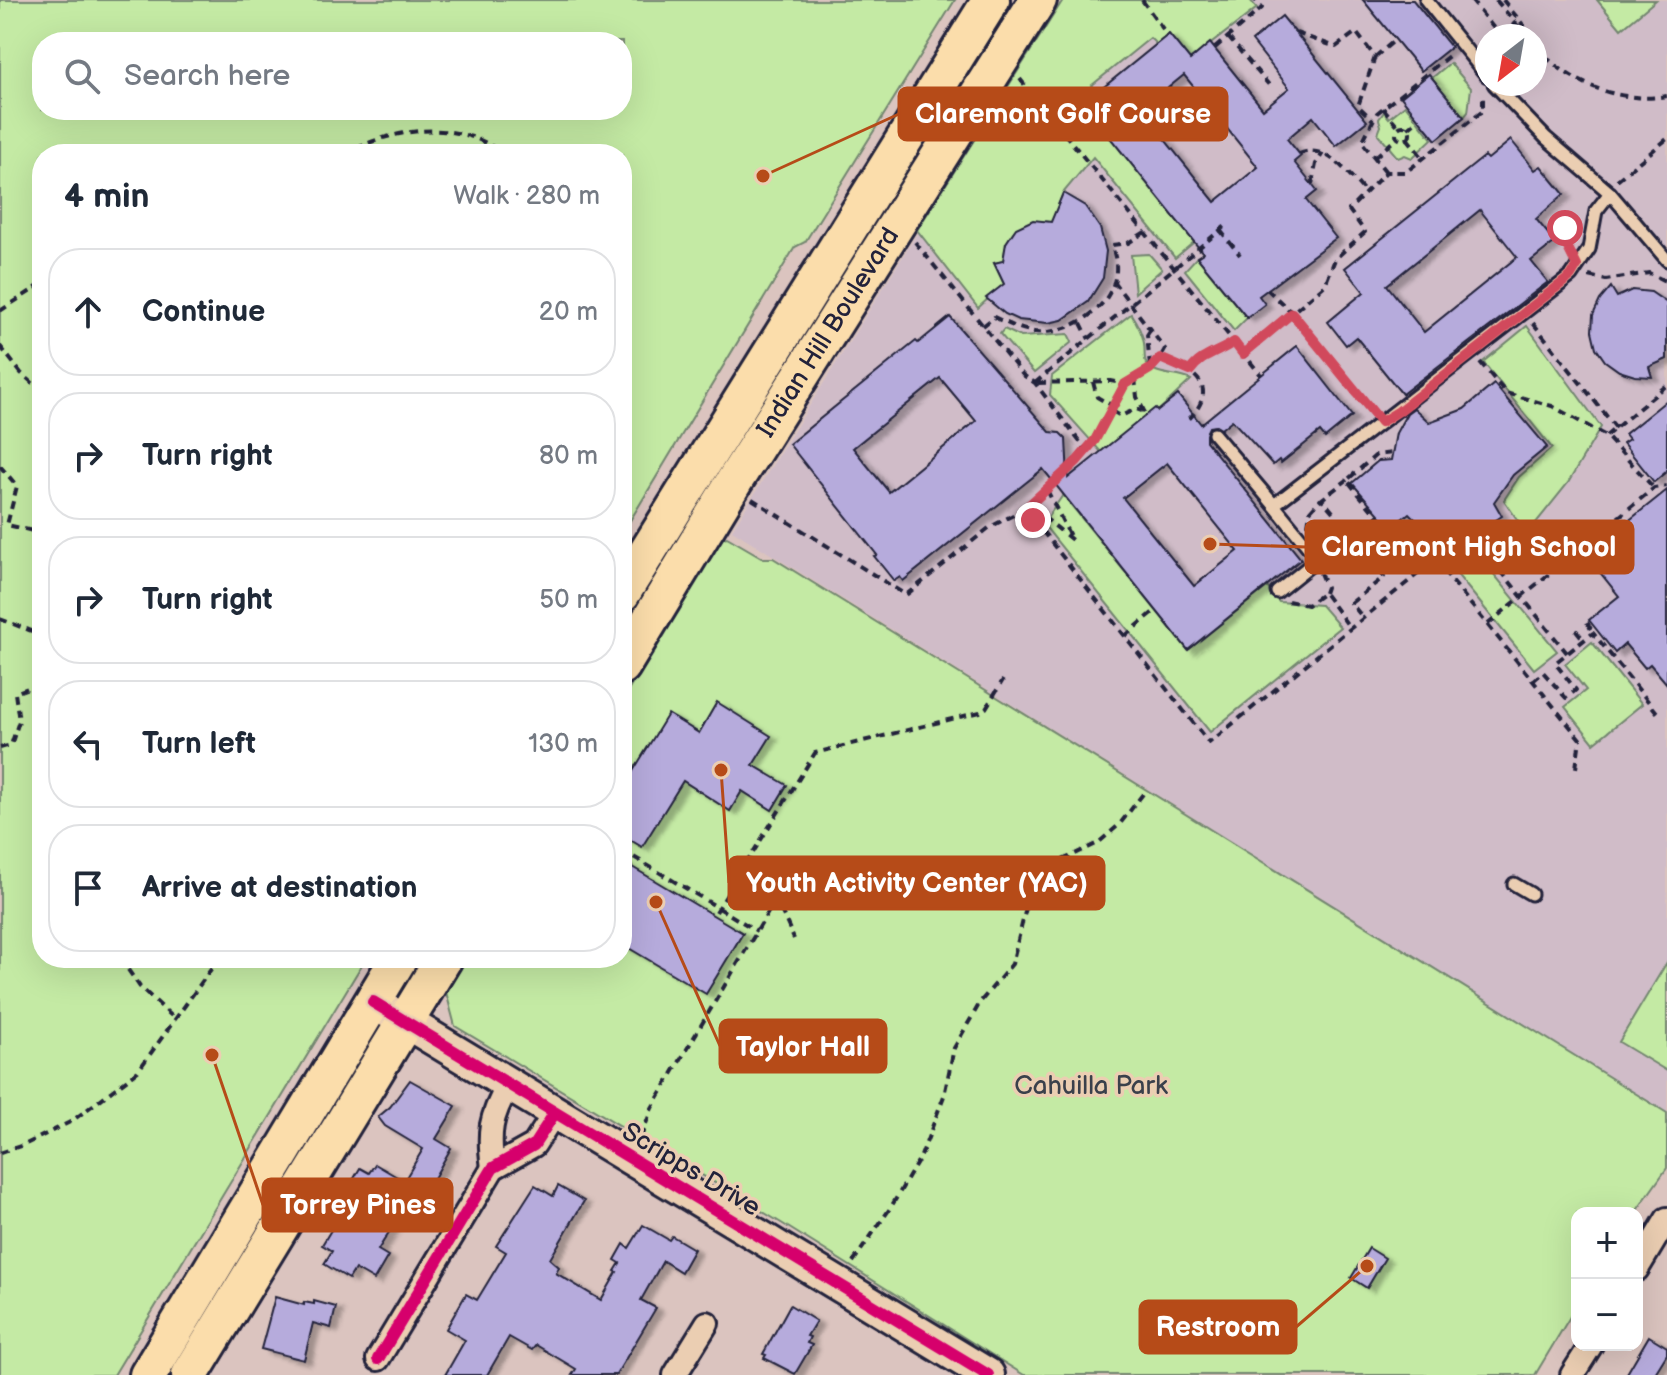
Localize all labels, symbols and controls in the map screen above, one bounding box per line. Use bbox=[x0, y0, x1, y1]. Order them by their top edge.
north arrow bbox=[1475, 24, 1547, 96]
search box bbox=[32, 32, 632, 120]
icon: search bbox=[60, 54, 104, 98]
text: Search here bbox=[124, 58, 290, 94]
callout: Claremont Golf Course bbox=[899, 88, 1227, 140]
text: Claremont Golf Course bbox=[915, 98, 1211, 131]
text: 4 min bbox=[64, 176, 150, 217]
text: Walk · 280 m bbox=[453, 181, 600, 212]
route start bbox=[1547, 210, 1583, 246]
street label: Indian Hill Boulevard bbox=[750, 222, 906, 443]
icon: ahead bbox=[66, 290, 110, 334]
text: Continue bbox=[142, 294, 265, 330]
text: 20 m bbox=[539, 297, 598, 328]
icon: right bbox=[66, 434, 110, 478]
text: Turn right bbox=[142, 438, 273, 474]
text: 80 m bbox=[539, 441, 598, 472]
route end bbox=[1015, 502, 1051, 538]
callout: Claremont High School bbox=[1306, 521, 1633, 573]
text: Claremont High School bbox=[1322, 531, 1616, 564]
icon: right bbox=[66, 578, 110, 622]
text: Turn right bbox=[142, 582, 273, 618]
text: 50 m bbox=[539, 585, 598, 616]
icon: left bbox=[66, 722, 110, 766]
text: Turn left bbox=[142, 726, 256, 762]
text: 130 m bbox=[528, 729, 598, 760]
callout: Youth Activity Center (YAC) bbox=[729, 857, 1104, 909]
icon: arrive bbox=[66, 866, 110, 910]
text: Youth Activity Center (YAC) bbox=[746, 867, 1088, 900]
text: Arrive at destination bbox=[142, 870, 418, 906]
callout: Taylor Hall bbox=[720, 1020, 886, 1072]
text: Taylor Hall bbox=[736, 1031, 870, 1064]
park label: Cahuilla Park bbox=[1014, 1071, 1168, 1102]
street label: Scripps Drive bbox=[616, 1116, 766, 1224]
callout: Torrey Pines bbox=[263, 1179, 452, 1231]
text: Torrey Pines bbox=[280, 1189, 436, 1222]
map controls bbox=[1571, 1207, 1643, 1351]
button: + bbox=[1571, 1207, 1643, 1279]
button: − bbox=[1571, 1279, 1643, 1351]
callout: Restroom bbox=[1140, 1301, 1296, 1353]
text: Restroom bbox=[1156, 1311, 1280, 1344]

